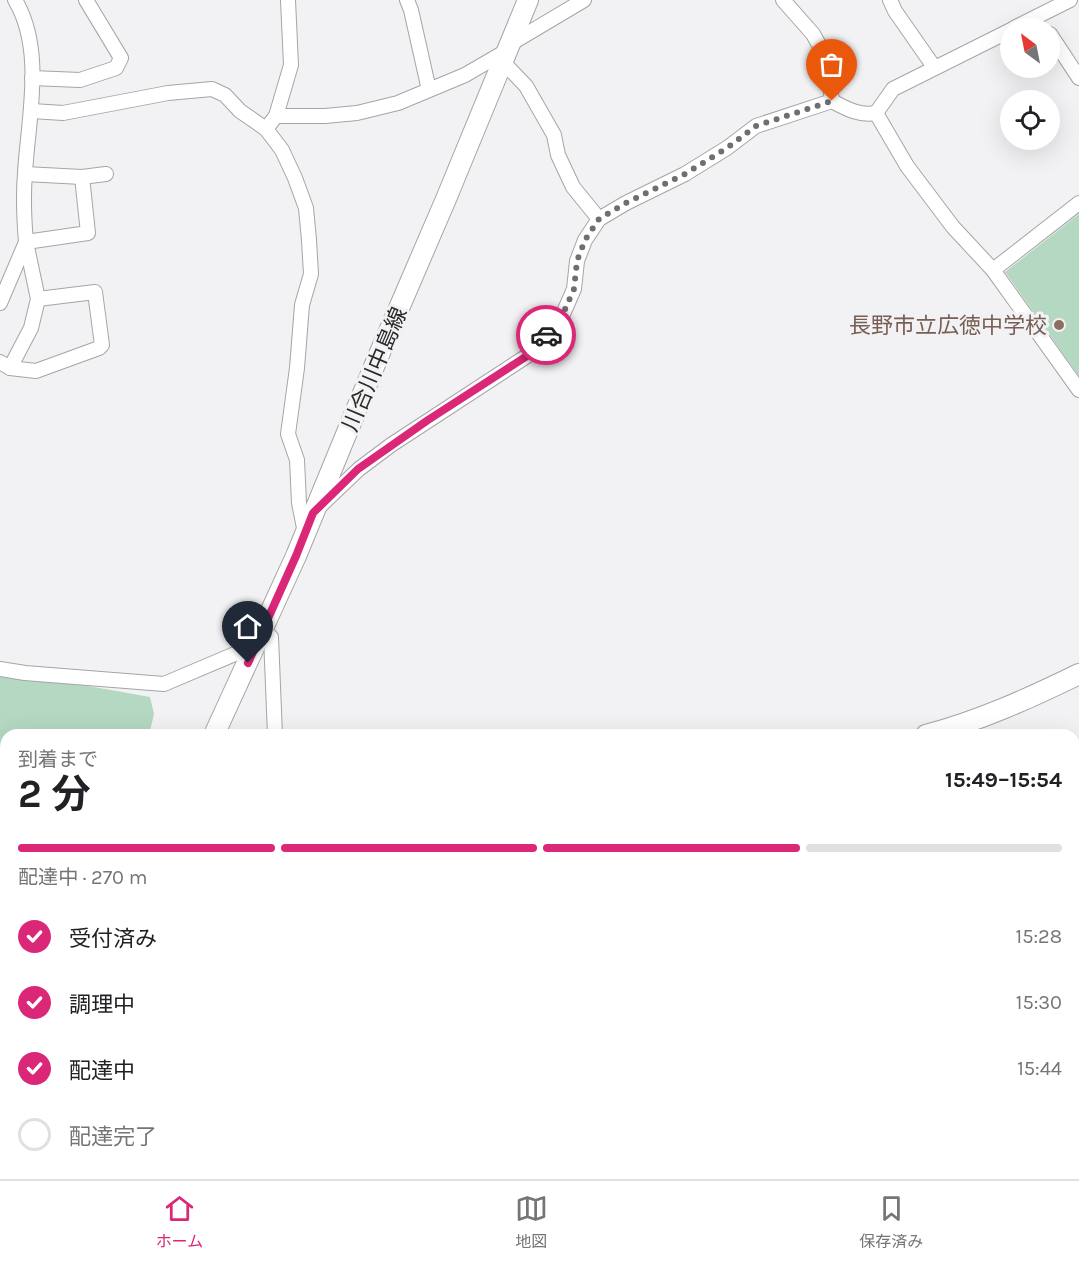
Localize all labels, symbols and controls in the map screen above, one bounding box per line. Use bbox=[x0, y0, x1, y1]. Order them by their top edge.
north arrow bbox=[1000, 18, 1060, 78]
map controls bbox=[1000, 18, 1060, 150]
pin bbox=[806, 39, 857, 101]
icon: bag bbox=[815, 48, 848, 81]
button: locate bbox=[1000, 90, 1060, 150]
street label: 川合川中島線 bbox=[337, 304, 413, 435]
courier bbox=[516, 305, 576, 365]
place label: 長野市立広徳中学校 bbox=[849, 313, 1047, 339]
marker: 長野市立広徳中学校 bbox=[1052, 318, 1066, 332]
icon: car bbox=[530, 319, 563, 352]
pin bbox=[222, 601, 273, 663]
icon: home bbox=[231, 610, 264, 643]
text: 到着まで bbox=[18, 748, 98, 771]
text: 15:49–15:54 bbox=[945, 767, 1062, 793]
text: 2 分 bbox=[18, 771, 90, 817]
text: 配達中 · 270 m bbox=[18, 866, 147, 889]
icon: check bbox=[18, 920, 51, 953]
text: 15:28 bbox=[1016, 925, 1062, 948]
text: 受付済み bbox=[69, 926, 157, 952]
icon: check bbox=[18, 986, 51, 1019]
text: 15:30 bbox=[1016, 991, 1062, 1014]
text: 調理中 bbox=[69, 992, 135, 1018]
icon: check bbox=[18, 1052, 51, 1085]
text: 15:44 bbox=[1017, 1057, 1062, 1080]
text: 配達中 bbox=[69, 1058, 135, 1084]
text: 配達完了 bbox=[69, 1124, 157, 1150]
tab: ホーム bbox=[156, 1192, 203, 1252]
tab: 地図 bbox=[515, 1192, 548, 1252]
tab: 保存済み bbox=[859, 1192, 923, 1252]

